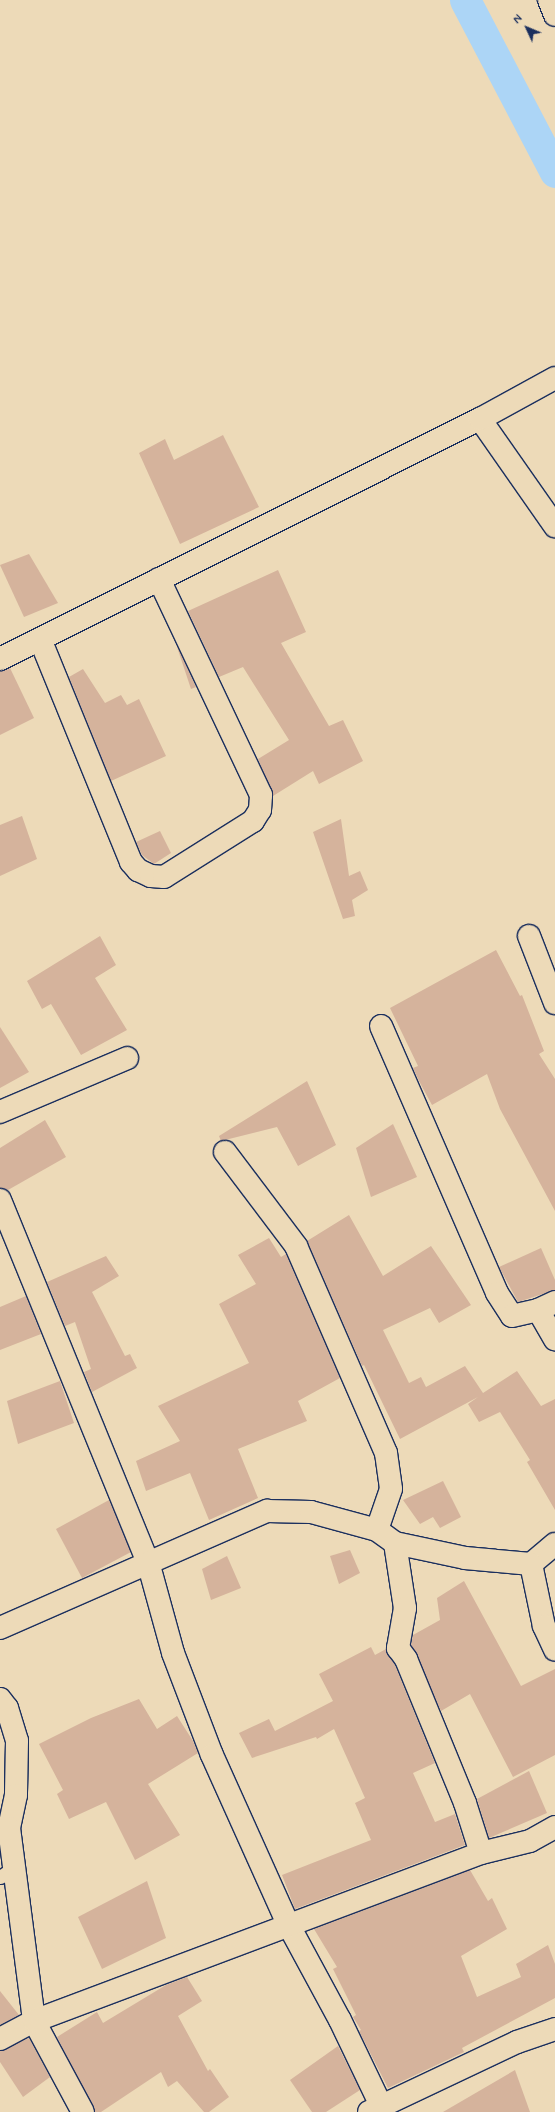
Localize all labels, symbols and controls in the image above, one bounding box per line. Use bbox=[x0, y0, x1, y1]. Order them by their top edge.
north arrow bbox=[507, 8, 547, 48]
text: N bbox=[511, 12, 526, 27]

